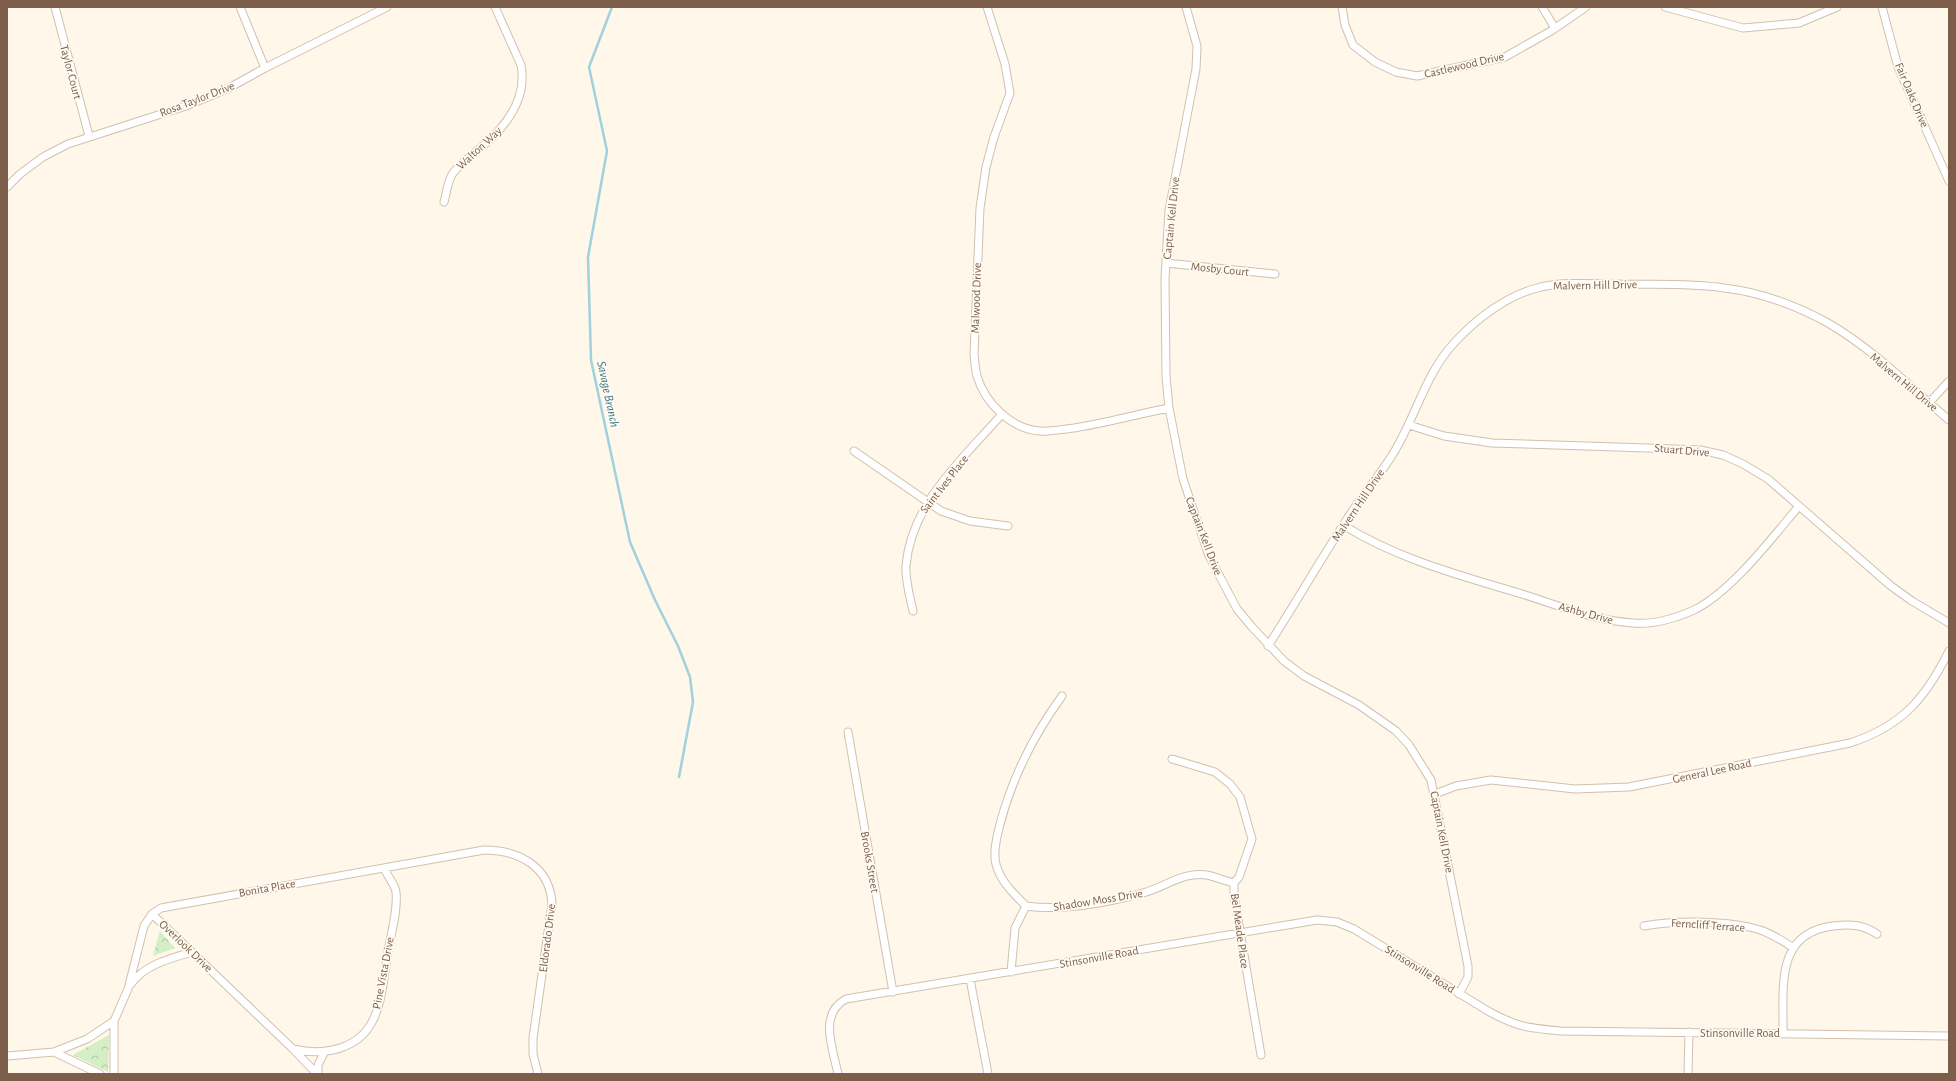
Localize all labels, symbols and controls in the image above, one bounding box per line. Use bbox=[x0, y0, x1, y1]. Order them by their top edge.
street label: Taylor Court bbox=[57, 43, 84, 101]
street label: Castlewood Drive bbox=[1423, 50, 1505, 80]
street label: Fair Oaks Drive bbox=[1893, 61, 1931, 129]
street label: Rosa Taylor Drive bbox=[158, 79, 237, 120]
street label: Walton Way bbox=[454, 124, 505, 172]
street label: Captain Kell Drive bbox=[1161, 176, 1181, 260]
street label: Mosby Court bbox=[1190, 260, 1250, 279]
street label: Malwood Drive bbox=[969, 262, 983, 334]
street label: Malvern Hill Drive bbox=[1553, 278, 1637, 292]
street label: Malvern Hill Drive bbox=[1868, 350, 1940, 414]
water label: Savage Branch bbox=[594, 360, 621, 429]
street label: Stuart Drive bbox=[1654, 442, 1710, 458]
street label: Saint Ives Place bbox=[918, 453, 970, 515]
street label: Malvern Hill Drive bbox=[1329, 467, 1387, 543]
street label: Captain Kell Drive bbox=[1184, 495, 1224, 577]
street label: Ashby Drive bbox=[1557, 600, 1614, 627]
street label: General Lee Road bbox=[1672, 757, 1752, 785]
street label: Captain Kell Drive bbox=[1428, 790, 1456, 874]
street label: Brooks Street bbox=[859, 830, 881, 894]
street label: Bonita Place bbox=[238, 877, 296, 899]
street label: Shadow Moss Drive bbox=[1052, 887, 1144, 913]
street label: Bel Meade Place bbox=[1229, 893, 1251, 969]
street label: Eldorado Drive bbox=[537, 903, 557, 973]
street label: Ferncliff Terrace bbox=[1671, 916, 1745, 934]
street label: Overlook Drive bbox=[157, 918, 215, 974]
street label: Pine Vista Drive bbox=[370, 936, 396, 1010]
street label: Stinsonville Road bbox=[1383, 943, 1457, 995]
street label: Stinsonville Road bbox=[1059, 944, 1139, 970]
street label: Stinsonville Road bbox=[1700, 1027, 1780, 1039]

